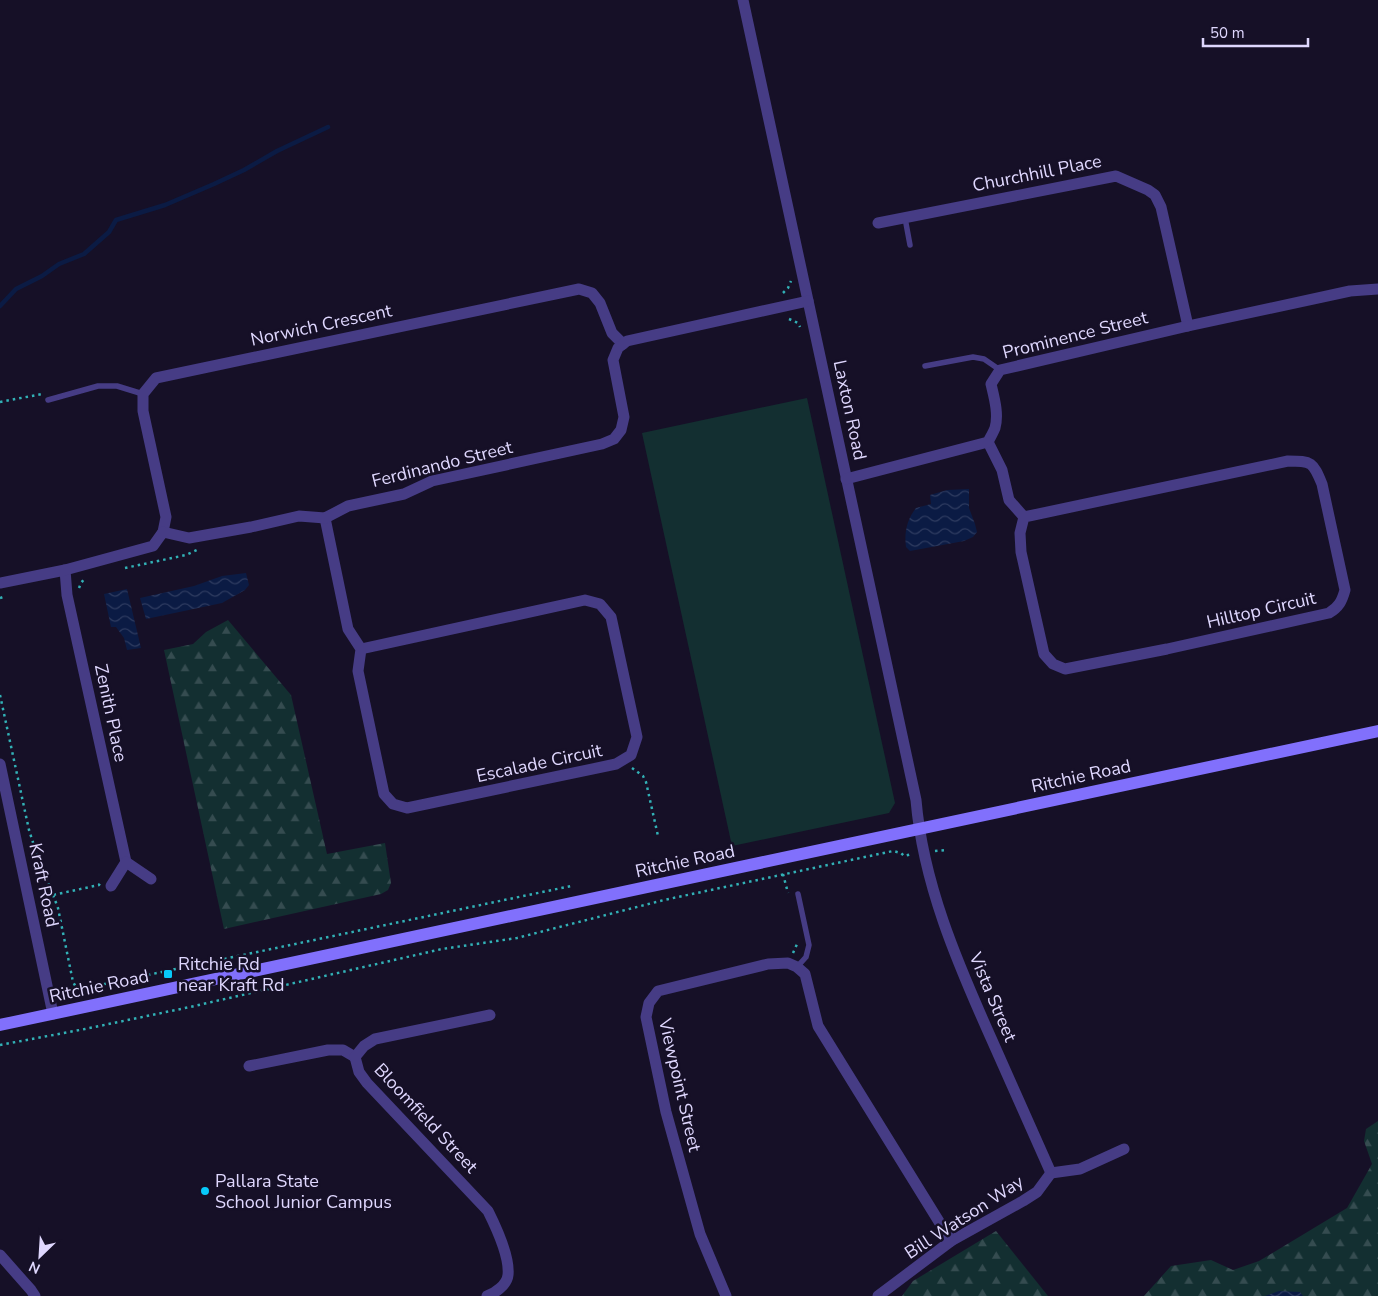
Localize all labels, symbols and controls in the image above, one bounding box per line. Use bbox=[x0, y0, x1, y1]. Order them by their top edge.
scale bar bbox=[1203, 15, 1308, 47]
text: 50 m bbox=[1210, 23, 1245, 43]
street label: Churchhill Place bbox=[970, 149, 1104, 197]
street label: Norwich Crescent bbox=[248, 298, 394, 352]
street label: Prominence Street bbox=[1000, 305, 1151, 365]
street label: Laxton Road bbox=[828, 358, 872, 462]
street label: Ferdinando Street bbox=[369, 435, 516, 493]
street label: Hilltop Circuit bbox=[1204, 586, 1319, 634]
street label: Zenith Place bbox=[89, 662, 133, 764]
street label: Escalade Circuit bbox=[474, 738, 605, 788]
street label: Ritchie Road bbox=[1029, 754, 1133, 798]
street label: Ritchie Road bbox=[633, 839, 737, 883]
street label: Kraft Road bbox=[23, 841, 65, 929]
street label: Vista Street bbox=[963, 948, 1023, 1046]
place label: Ritchie Rd near Kraft Rd bbox=[178, 952, 284, 997]
street label: Ritchie Road bbox=[47, 964, 151, 1008]
marker: Ritchie Rd near Kraft Rd bbox=[162, 968, 174, 980]
street label: Viewpoint Street bbox=[653, 1015, 707, 1155]
street label: Bloomfield Street bbox=[369, 1058, 484, 1179]
place label: Pallara State School Junior Campus bbox=[215, 1169, 392, 1214]
street label: Bill Watson Way bbox=[900, 1169, 1029, 1264]
marker: Pallara State School Junior Campus bbox=[199, 1185, 211, 1197]
north arrow bbox=[15, 1231, 65, 1281]
text: N bbox=[26, 1257, 43, 1278]

